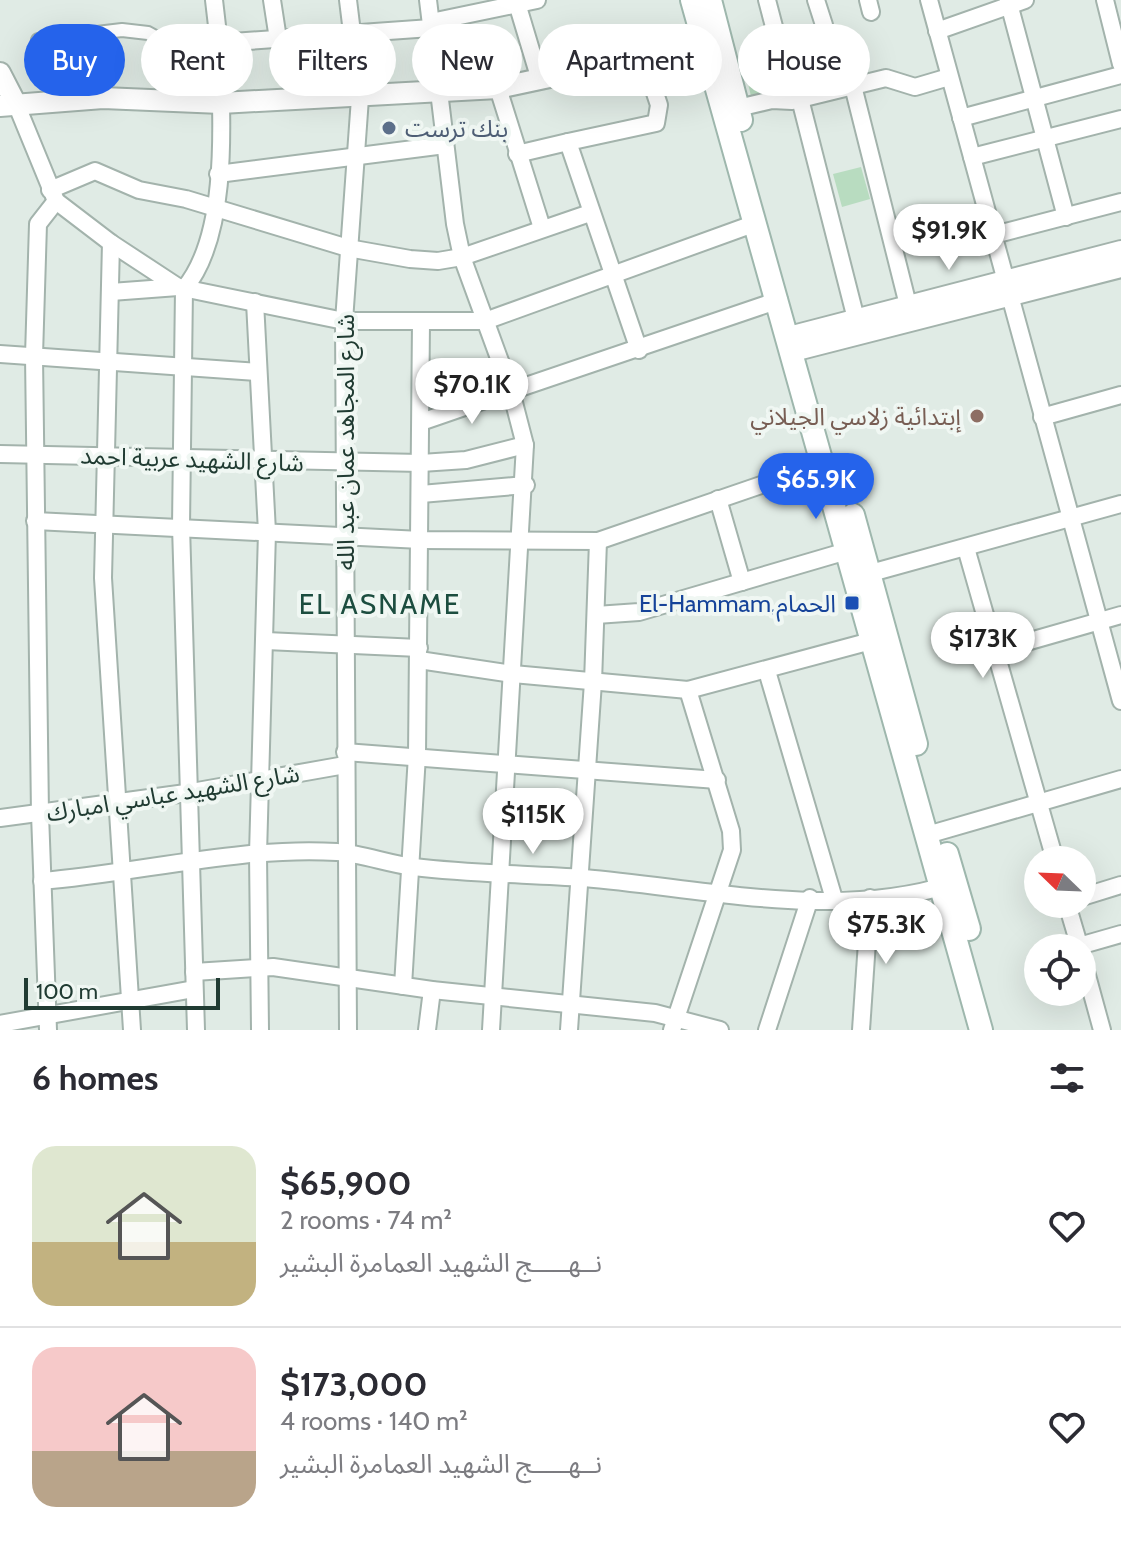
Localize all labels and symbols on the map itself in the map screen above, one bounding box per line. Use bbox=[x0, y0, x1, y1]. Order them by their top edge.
place label: بنك ترست bbox=[405, 114, 508, 143]
marker: بنك ترست bbox=[380, 119, 398, 137]
pin: $91.9K bbox=[884, 204, 1014, 272]
street label: شارع المجاهد عمان عبد الله bbox=[331, 314, 363, 570]
pin: $70.1K bbox=[407, 358, 537, 426]
place label: إبتدائية زلاسي الجيلاني bbox=[750, 402, 962, 435]
marker: إبتدائية زلاسي الجيلاني bbox=[968, 407, 986, 425]
street label: شارع الشهيد عربية احمد bbox=[80, 441, 304, 480]
pin: $65.9K bbox=[751, 453, 881, 521]
district label: EL ASNAME bbox=[299, 587, 461, 621]
place label: El-Hammam,الحمام bbox=[639, 589, 836, 622]
marker: El-Hammam,الحمام bbox=[843, 594, 861, 612]
pin: $173K bbox=[927, 612, 1039, 680]
street label: شارع الشهيد عباسي امبارك bbox=[44, 759, 302, 832]
pin: $115K bbox=[477, 788, 589, 856]
north arrow bbox=[1024, 846, 1096, 918]
pin: $75.3K bbox=[821, 898, 951, 966]
scale bar bbox=[24, 974, 220, 1010]

